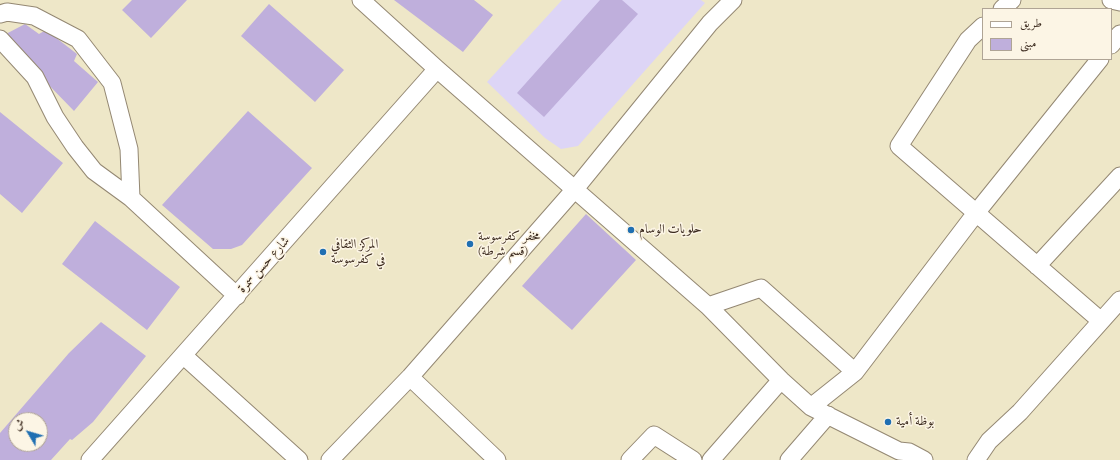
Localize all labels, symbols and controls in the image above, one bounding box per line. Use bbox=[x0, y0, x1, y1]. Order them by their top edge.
legend bbox=[982, 8, 1112, 60]
text: طريق bbox=[1020, 16, 1042, 30]
text: مبنى bbox=[1020, 36, 1036, 50]
place label: حلويات الوسام bbox=[639, 222, 702, 238]
marker: حلويات الوسام bbox=[626, 225, 636, 235]
place label: مخفر كفرسوسة (قسم شرطة) bbox=[478, 229, 540, 260]
street label: شارع حسن سمرة bbox=[235, 234, 293, 296]
place label: المركز الثقافي في كفرسوسة bbox=[331, 237, 385, 268]
marker: مخفر كفرسوسة (قسم شرطة) bbox=[465, 239, 475, 249]
marker: المركز الثقافي في كفرسوسة bbox=[318, 247, 328, 257]
north arrow bbox=[8, 412, 48, 452]
place label: بوظة أمية bbox=[896, 414, 934, 430]
text: ش bbox=[10, 417, 27, 433]
marker: بوظة أمية bbox=[883, 417, 893, 427]

